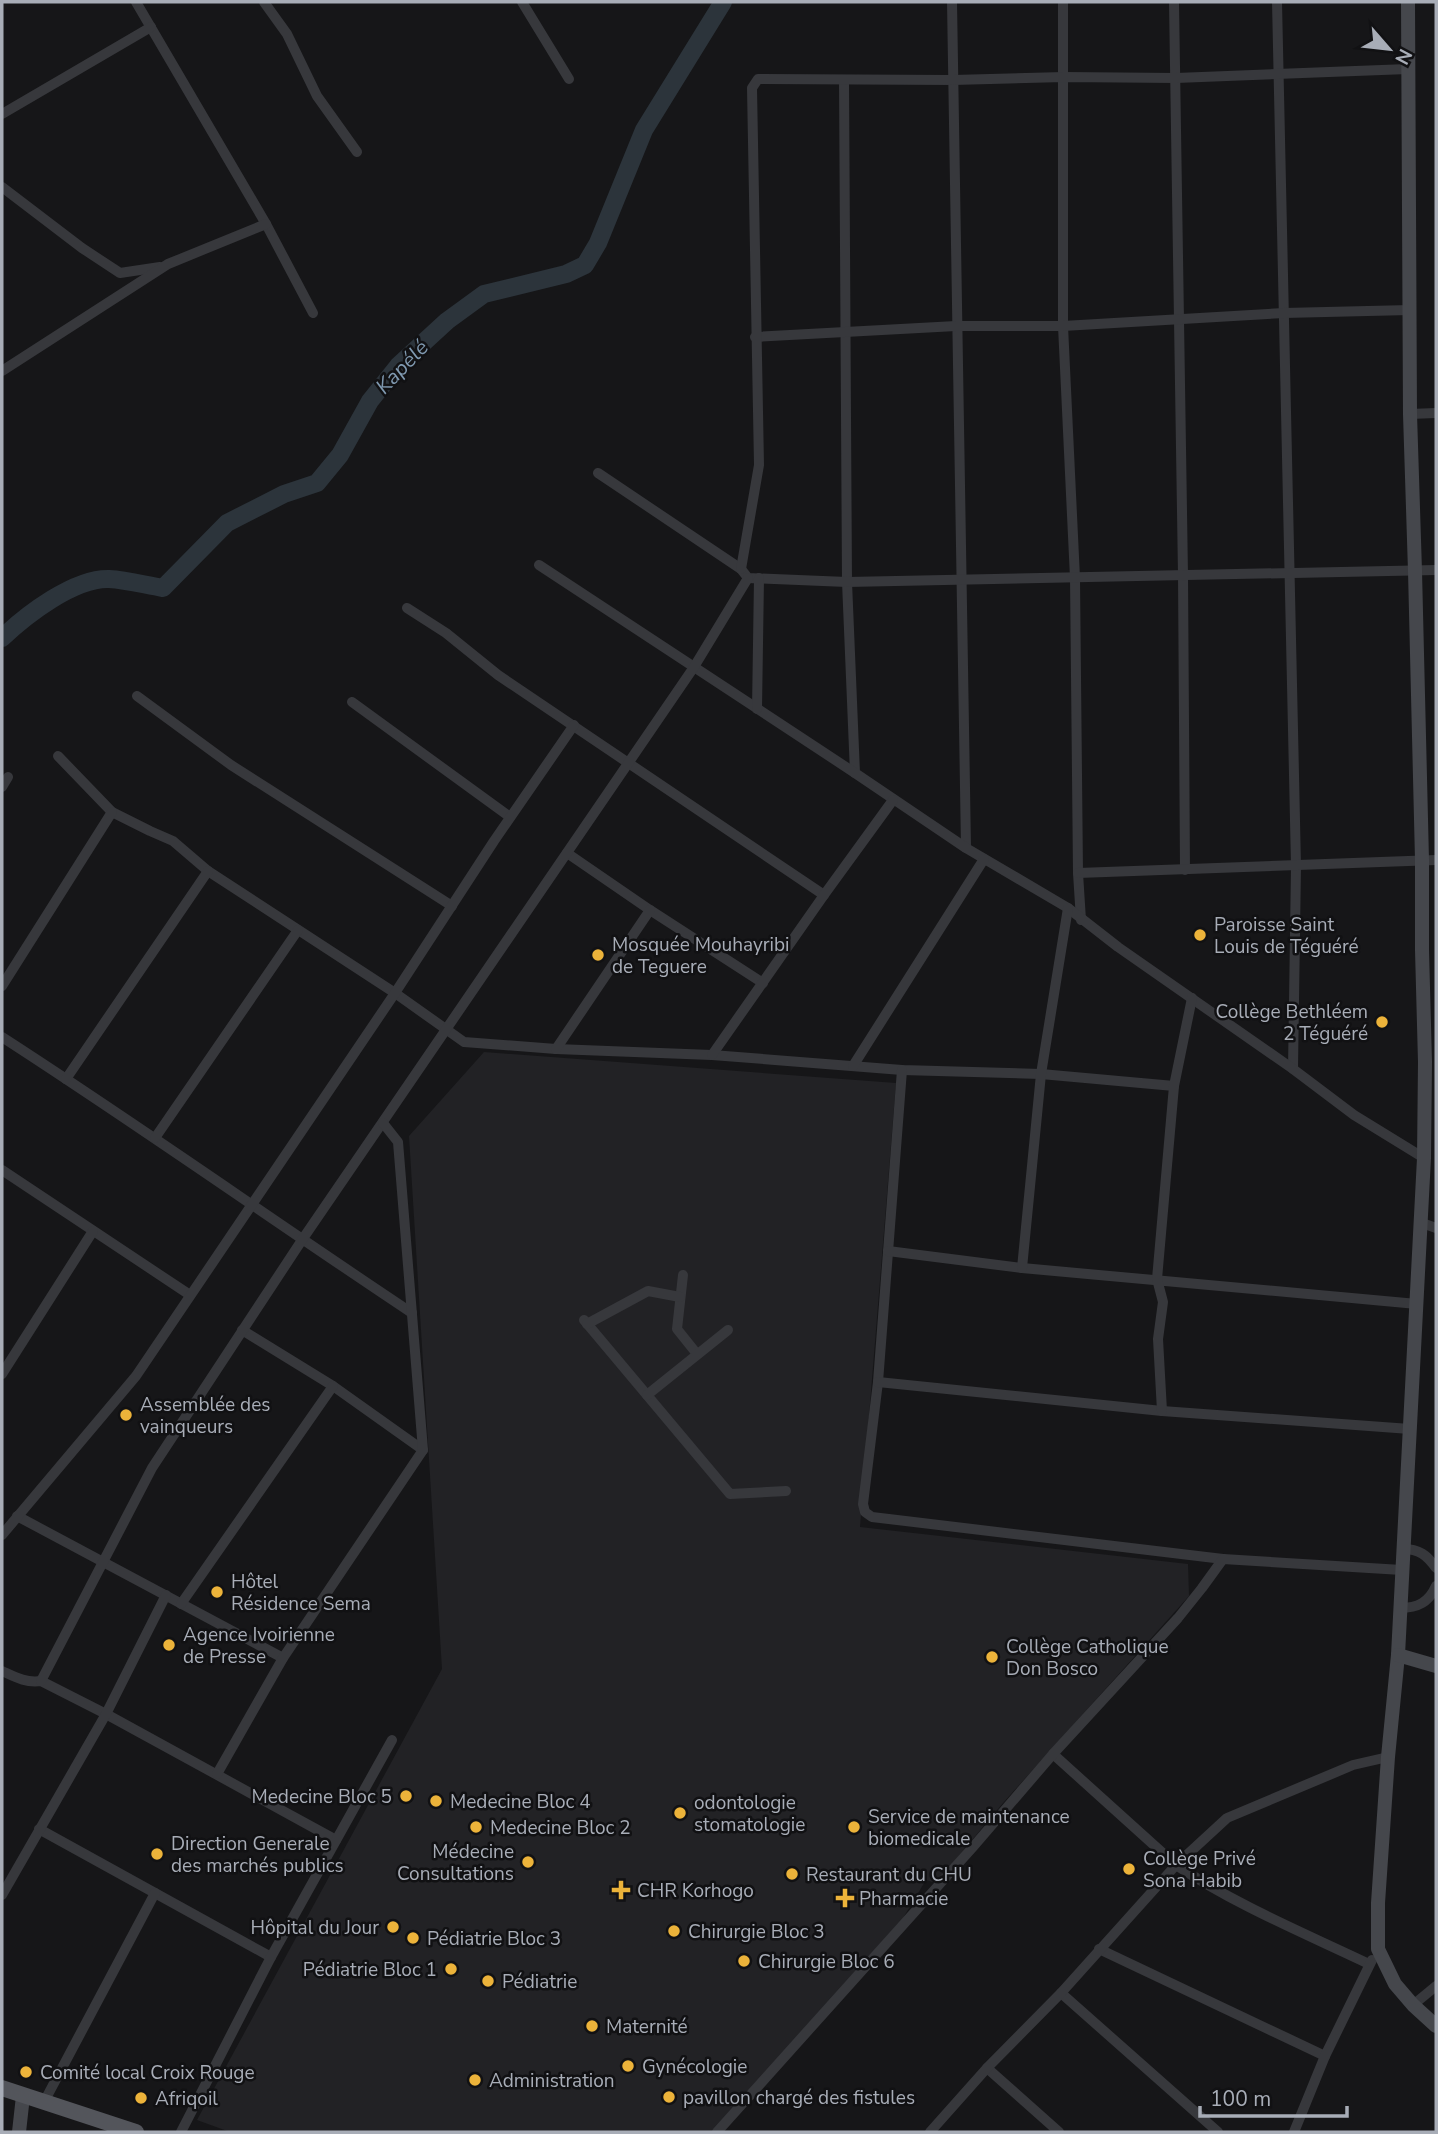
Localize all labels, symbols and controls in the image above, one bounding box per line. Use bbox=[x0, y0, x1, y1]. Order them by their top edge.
north arrow bbox=[1354, 14, 1424, 84]
text: N bbox=[1388, 44, 1418, 69]
water label: Kapélé bbox=[369, 334, 435, 400]
place label: Paroisse Saint Louis de Téguéré bbox=[1214, 912, 1359, 960]
marker: Paroisse Saint Louis de Téguéré bbox=[1192, 927, 1208, 943]
place label: Mosquée Mouhayribi de Teguere bbox=[612, 932, 789, 980]
marker: Mosquée Mouhayribi de Teguere bbox=[590, 947, 606, 963]
place label: Collège Bethléem 2 Téguéré bbox=[1216, 999, 1368, 1047]
marker: Collège Bethléem 2 Téguéré bbox=[1374, 1014, 1390, 1030]
place label: Assemblée des vainqueurs bbox=[140, 1392, 270, 1440]
marker: Assemblée des vainqueurs bbox=[118, 1407, 134, 1423]
place label: Hôtel Résidence Sema bbox=[231, 1569, 371, 1617]
marker: Hôtel Résidence Sema bbox=[209, 1584, 225, 1600]
place label: Agence Ivoirienne de Presse bbox=[183, 1622, 335, 1670]
place label: Collège Catholique Don Bosco bbox=[1006, 1634, 1169, 1682]
marker: Agence Ivoirienne de Presse bbox=[161, 1637, 177, 1653]
marker: Collège Catholique Don Bosco bbox=[984, 1649, 1000, 1665]
place label: Medecine Bloc 5 bbox=[251, 1784, 392, 1810]
marker: Medecine Bloc 5 bbox=[398, 1788, 414, 1804]
place label: Medecine Bloc 4 bbox=[450, 1789, 591, 1815]
place label: odontologie stomatologie bbox=[694, 1790, 805, 1838]
marker: Medecine Bloc 4 bbox=[428, 1793, 444, 1809]
place label: Service de maintenance biomedicale bbox=[868, 1804, 1070, 1852]
marker: odontologie stomatologie bbox=[672, 1805, 688, 1821]
place label: Medecine Bloc 2 bbox=[490, 1815, 631, 1841]
marker: Medecine Bloc 2 bbox=[468, 1819, 484, 1835]
marker: Service de maintenance biomedicale bbox=[846, 1819, 862, 1835]
place label: Direction Generale des marchés publics bbox=[171, 1831, 344, 1879]
place label: Médecine Consultations bbox=[397, 1839, 514, 1887]
marker: Direction Generale des marchés publics bbox=[149, 1846, 165, 1862]
place label: Collège Privé Sona Habib bbox=[1143, 1846, 1256, 1894]
marker: Médecine Consultations bbox=[520, 1854, 536, 1870]
marker: Collège Privé Sona Habib bbox=[1121, 1861, 1137, 1877]
place label: Restaurant du CHU bbox=[806, 1862, 972, 1888]
marker: Restaurant du CHU bbox=[784, 1866, 800, 1882]
place label: CHR Korhogo bbox=[637, 1878, 754, 1904]
marker: CHR Korhogo bbox=[611, 1880, 631, 1900]
place label: Pharmacie bbox=[859, 1886, 948, 1912]
marker: Pharmacie bbox=[837, 1890, 853, 1906]
place label: Hôpital du Jour bbox=[250, 1915, 379, 1941]
marker: Hôpital du Jour bbox=[385, 1919, 401, 1935]
place label: Chirurgie Bloc 3 bbox=[688, 1919, 825, 1945]
marker: Chirurgie Bloc 3 bbox=[666, 1923, 682, 1939]
place label: Pédiatrie Bloc 3 bbox=[427, 1926, 561, 1952]
marker: Pédiatrie Bloc 3 bbox=[405, 1930, 421, 1946]
place label: Chirurgie Bloc 6 bbox=[758, 1949, 895, 1975]
marker: Chirurgie Bloc 6 bbox=[736, 1953, 752, 1969]
place label: Pédiatrie Bloc 1 bbox=[303, 1957, 437, 1983]
marker: Pédiatrie Bloc 1 bbox=[443, 1961, 459, 1977]
place label: Pédiatrie bbox=[502, 1969, 577, 1995]
marker: Pédiatrie bbox=[480, 1973, 496, 1989]
place label: Maternité bbox=[606, 2014, 688, 2040]
marker: Maternité bbox=[584, 2018, 600, 2034]
place label: Gynécologie bbox=[642, 2054, 747, 2080]
marker: Gynécologie bbox=[620, 2058, 636, 2074]
place label: Comité local Croix Rouge bbox=[40, 2060, 255, 2086]
marker: Comité local Croix Rouge bbox=[18, 2064, 34, 2080]
place label: Administration bbox=[489, 2068, 615, 2094]
marker: Administration bbox=[467, 2072, 483, 2088]
scale bar bbox=[1200, 2074, 1347, 2118]
place label: pavillon chargé des fistules bbox=[683, 2085, 915, 2111]
text: 100 m bbox=[1210, 2085, 1271, 2113]
place label: Afriqoil bbox=[155, 2086, 218, 2112]
marker: pavillon chargé des fistules bbox=[661, 2089, 677, 2105]
marker: Afriqoil bbox=[133, 2090, 149, 2106]

